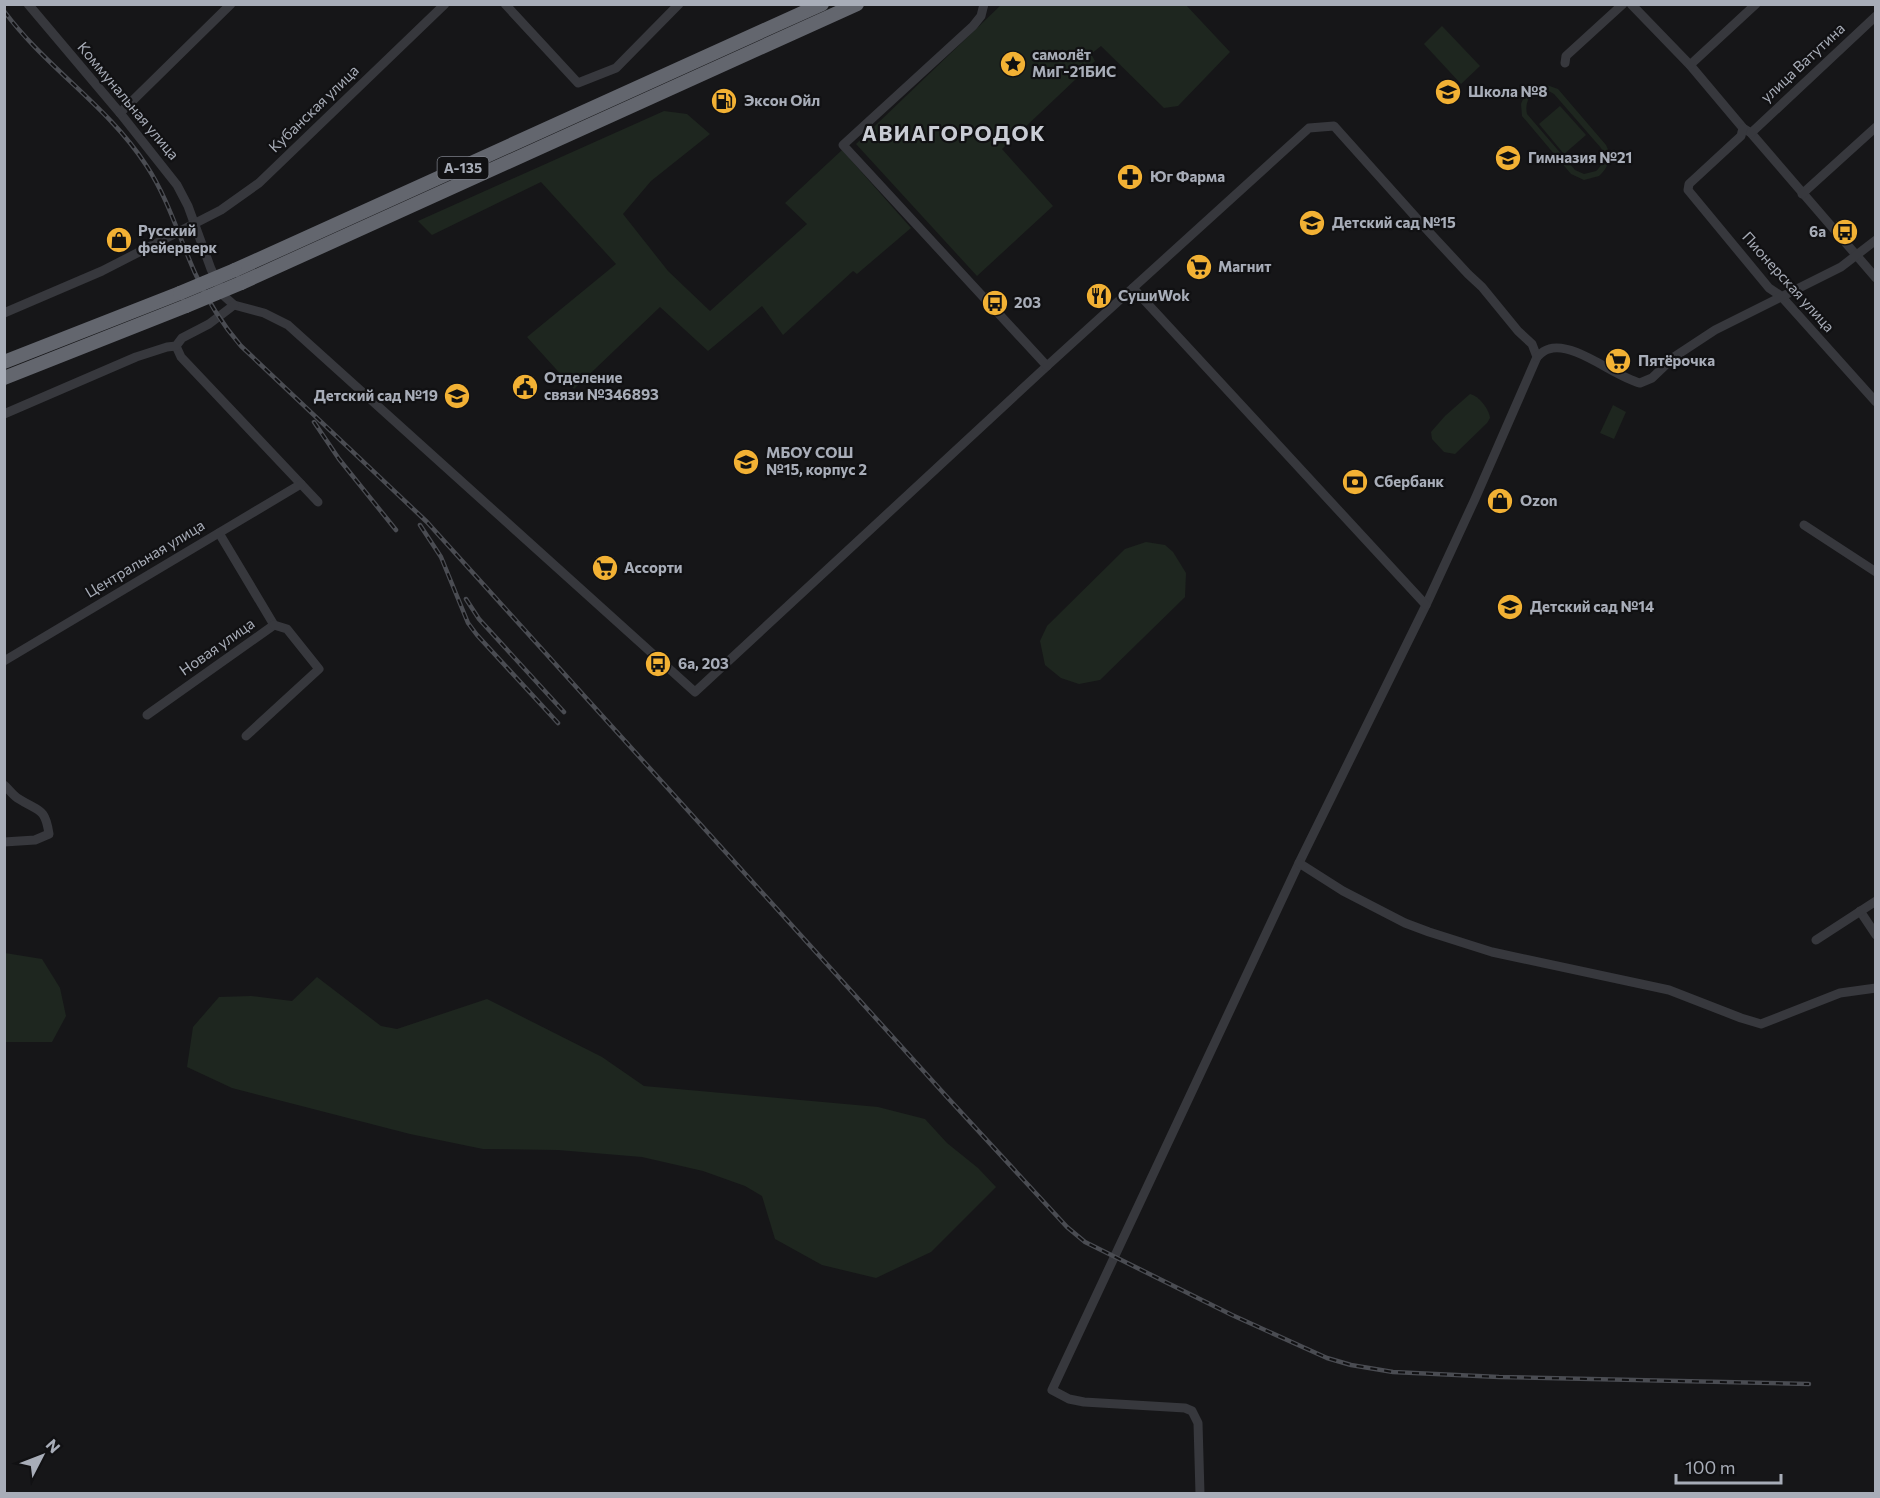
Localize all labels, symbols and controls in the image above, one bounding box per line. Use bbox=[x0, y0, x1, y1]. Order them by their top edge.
street label: улица Ватутина bbox=[1757, 19, 1848, 106]
street label: Коммунальная улица bbox=[74, 38, 183, 163]
place label: самолёт МиГ-21БИС bbox=[1032, 45, 1116, 80]
place icon: самолёт МиГ-21БИС bbox=[998, 49, 1028, 79]
street label: Кубанская улица bbox=[265, 61, 362, 156]
school or university icon: Школа №8 bbox=[1433, 77, 1463, 107]
place label: Школа №8 bbox=[1468, 82, 1548, 100]
fuel station icon: Эксон Ойл bbox=[709, 86, 739, 116]
place label: Эксон Ойл bbox=[744, 91, 820, 109]
district label: АВИАГОРОДОК bbox=[862, 120, 1046, 145]
school or university icon: Гимназия №21 bbox=[1493, 143, 1523, 173]
place label: Гимназия №21 bbox=[1528, 148, 1632, 166]
road number: А-135 bbox=[438, 157, 488, 179]
pharmacy icon: Юг Фарма bbox=[1115, 162, 1145, 192]
place label: Юг Фарма bbox=[1150, 167, 1225, 185]
school or university icon: Детский сад №15 bbox=[1297, 208, 1327, 238]
place label: Детский сад №15 bbox=[1332, 213, 1456, 231]
bus stop icon: 6а bbox=[1830, 217, 1860, 247]
place label: Русский фейерверк bbox=[138, 221, 218, 256]
place label: 6а bbox=[1809, 222, 1826, 240]
shop icon: Русский фейерверк bbox=[104, 225, 134, 255]
street label: Пионерская улица bbox=[1739, 227, 1839, 335]
supermarket icon: Магнит bbox=[1184, 252, 1214, 282]
place label: Магнит bbox=[1218, 257, 1271, 275]
restaurant icon: СушиWok bbox=[1084, 281, 1114, 311]
place label: СушиWok bbox=[1118, 286, 1190, 304]
bus stop icon: 203 bbox=[980, 288, 1010, 318]
place label: 203 bbox=[1014, 293, 1041, 311]
supermarket icon: Пятёрочка bbox=[1603, 346, 1633, 376]
place label: Пятёрочка bbox=[1638, 351, 1715, 369]
place label: Отделение связи №346893 bbox=[544, 368, 659, 403]
public building icon: Отделение связи №346893 bbox=[510, 372, 540, 402]
school or university icon: Детский сад №19 bbox=[442, 381, 472, 411]
place label: Детский сад №19 bbox=[314, 386, 438, 404]
place label: МБОУ СОШ №15, корпус 2 bbox=[766, 443, 867, 478]
school or university icon: МБОУ СОШ №15, корпус 2 bbox=[731, 447, 761, 477]
bank icon: Сбербанк bbox=[1340, 467, 1370, 497]
place label: Сбербанк bbox=[1374, 472, 1445, 490]
shop icon: Ozon bbox=[1485, 486, 1515, 516]
place label: Ozon bbox=[1520, 491, 1558, 509]
street label: Центральная улица bbox=[82, 515, 207, 601]
supermarket icon: Ассорти bbox=[590, 553, 620, 583]
place label: Ассорти bbox=[624, 558, 683, 576]
school or university icon: Детский сад №14 bbox=[1495, 592, 1525, 622]
place label: Детский сад №14 bbox=[1530, 597, 1654, 615]
street label: Новая улица bbox=[175, 614, 258, 679]
bus stop icon: 6а, 203 bbox=[643, 649, 673, 679]
place label: 6а, 203 bbox=[678, 654, 729, 672]
north arrow bbox=[12, 1426, 72, 1486]
text: N bbox=[42, 1435, 65, 1456]
scale bar bbox=[1676, 1447, 1781, 1485]
text: 100 m bbox=[1685, 1456, 1735, 1478]

